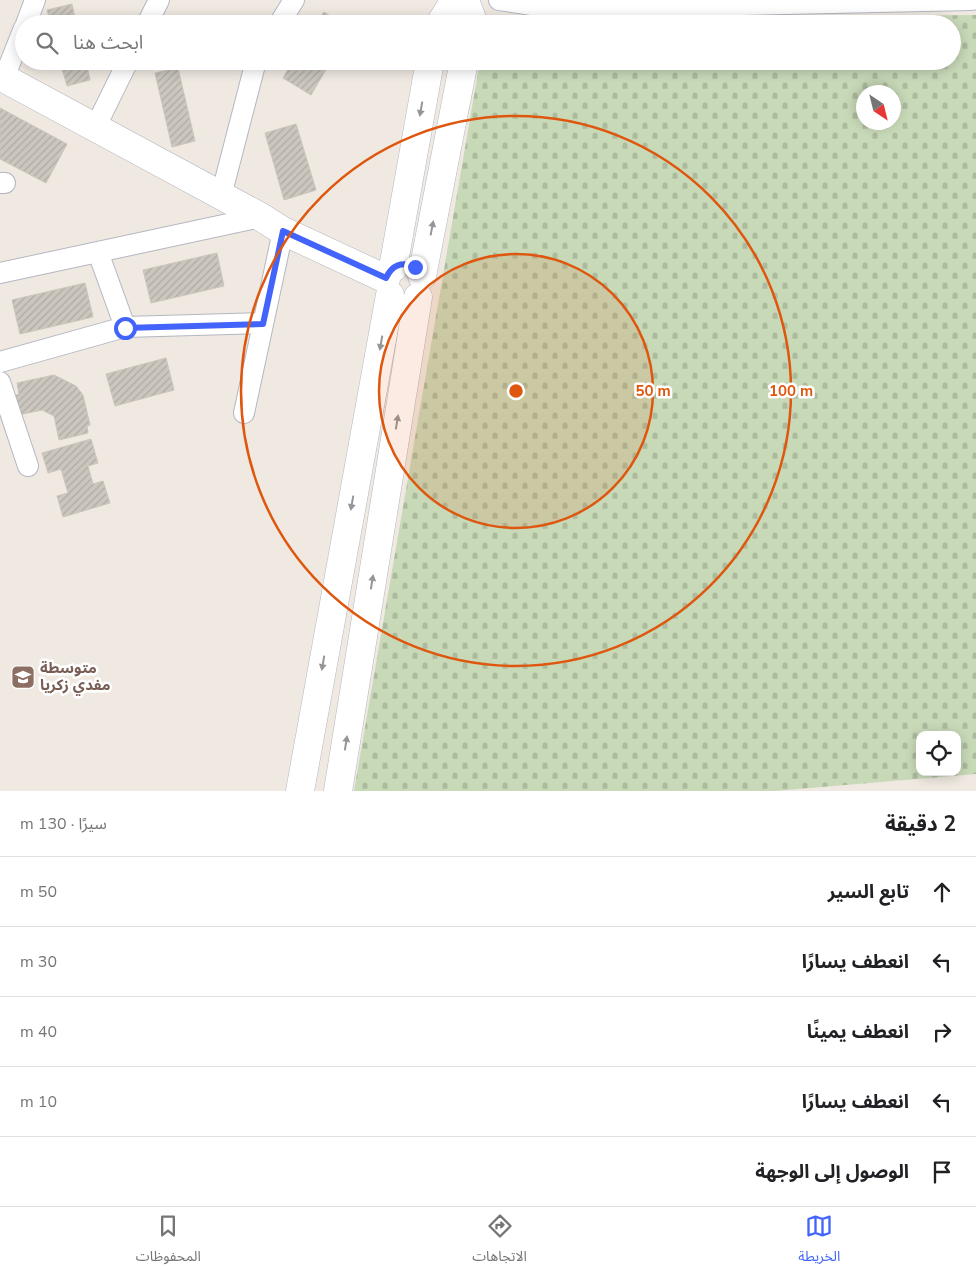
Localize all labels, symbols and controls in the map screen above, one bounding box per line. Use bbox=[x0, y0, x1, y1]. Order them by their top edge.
search box bbox=[15, 15, 961, 70]
icon: search bbox=[33, 29, 61, 57]
text: ابحث هنا bbox=[73, 30, 143, 56]
north arrow bbox=[856, 85, 901, 130]
one-way arrow bbox=[417, 102, 425, 118]
one-way arrow bbox=[428, 220, 436, 236]
route end bbox=[404, 256, 427, 279]
route start bbox=[114, 317, 137, 340]
one-way arrow bbox=[376, 336, 384, 352]
text: 50 m bbox=[635, 381, 671, 401]
text: 100 m bbox=[769, 381, 813, 401]
centre of rings bbox=[507, 382, 525, 400]
one-way arrow bbox=[394, 414, 402, 430]
one-way arrow bbox=[348, 495, 356, 511]
one-way arrow bbox=[368, 574, 376, 590]
one-way arrow bbox=[319, 655, 327, 671]
place label: متوسطة مفدي زكريا bbox=[40, 658, 110, 696]
school or university icon: متوسطة مفدي زكريا bbox=[10, 664, 36, 690]
map controls bbox=[916, 731, 961, 776]
button: locate bbox=[916, 731, 961, 776]
one-way arrow bbox=[342, 735, 350, 751]
text: 2 دقيقة bbox=[885, 810, 956, 838]
text: سيرًا · 130 m bbox=[20, 813, 107, 835]
icon: ahead bbox=[928, 878, 956, 906]
text: تابع السير bbox=[828, 879, 909, 905]
text: 50 m bbox=[20, 881, 57, 903]
icon: left bbox=[928, 948, 956, 976]
text: انعطف يسارًا bbox=[802, 949, 909, 975]
text: 30 m bbox=[20, 951, 57, 973]
icon: right bbox=[928, 1018, 956, 1046]
text: انعطف يمينًا bbox=[807, 1019, 909, 1045]
text: 40 m bbox=[20, 1021, 57, 1043]
icon: left bbox=[928, 1088, 956, 1116]
text: انعطف يسارًا bbox=[802, 1089, 909, 1115]
text: 10 m bbox=[20, 1091, 57, 1113]
icon: arrive bbox=[928, 1158, 956, 1186]
text: الوصول إلى الوجهة bbox=[755, 1159, 909, 1185]
tab: المحفوظات bbox=[136, 1212, 201, 1271]
tab: الاتجاهات bbox=[472, 1212, 527, 1271]
tab: الخريطة bbox=[798, 1212, 840, 1271]

